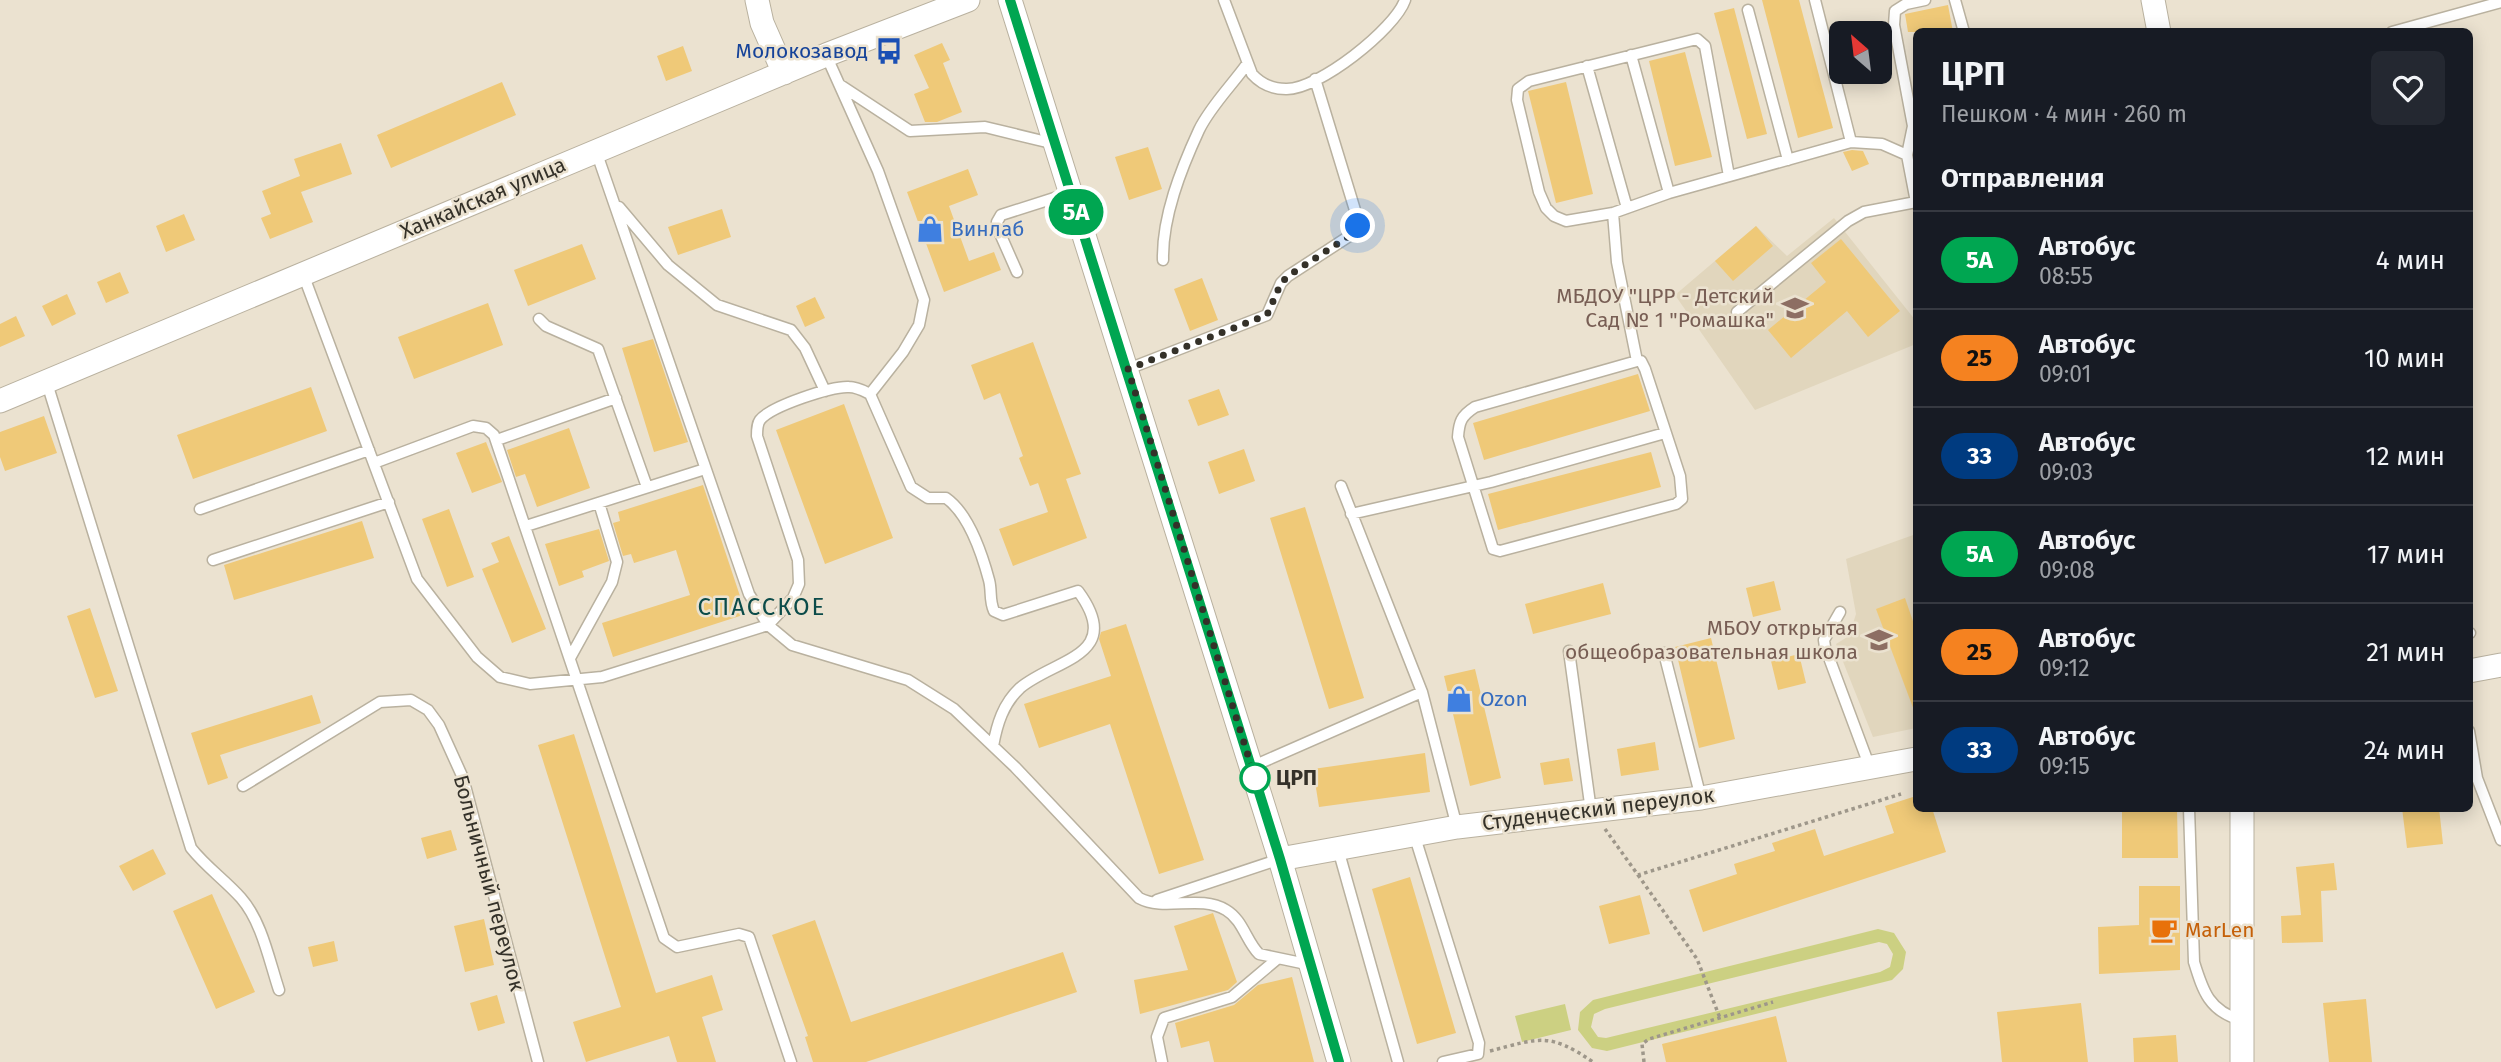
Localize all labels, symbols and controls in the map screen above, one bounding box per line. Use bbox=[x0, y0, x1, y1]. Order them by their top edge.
north arrow bbox=[1829, 21, 1892, 84]
map controls bbox=[1829, 21, 1892, 84]
bus stop icon: Молокозавод bbox=[874, 36, 904, 66]
place label: Молокозавод bbox=[736, 38, 868, 64]
button: heart bbox=[2371, 51, 2445, 125]
text: ЦРП bbox=[1941, 54, 2005, 94]
text: Пешком · 4 мин · 260 m bbox=[1941, 100, 2187, 128]
street label: Ханкайская улица bbox=[396, 151, 570, 245]
text: Отправления bbox=[1941, 163, 2104, 194]
line badge: 5А bbox=[1044, 189, 1108, 235]
text: 5А bbox=[1062, 198, 1090, 226]
your location bbox=[1340, 208, 1375, 243]
shop icon: Винлаб bbox=[915, 214, 945, 244]
place label: Винлаб bbox=[951, 216, 1025, 242]
text: Автобус bbox=[2039, 231, 2136, 262]
text: 4 мин bbox=[2376, 245, 2445, 276]
text: 5А bbox=[1966, 246, 1993, 274]
text: 08:55 bbox=[2039, 262, 2093, 290]
place label: МБДОУ "ЦРР - Детский Сад № 1 "Ромашка" bbox=[1556, 283, 1774, 333]
school or university icon: МБДОУ "ЦРР - Детский Сад № 1 "Ромашка" bbox=[1780, 293, 1810, 323]
text: Автобус bbox=[2039, 329, 2136, 360]
text: 10 мин bbox=[2364, 343, 2445, 374]
text: 25 bbox=[1967, 344, 1992, 372]
text: 09:01 bbox=[2039, 360, 2091, 388]
text: Автобус bbox=[2039, 427, 2136, 458]
text: 12 мин bbox=[2366, 441, 2445, 472]
text: 33 bbox=[1967, 442, 1992, 470]
text: 09:03 bbox=[2039, 458, 2093, 486]
text: Автобус bbox=[2039, 525, 2136, 556]
text: 17 мин bbox=[2367, 539, 2445, 570]
text: 5А bbox=[1966, 540, 1993, 568]
text: 09:08 bbox=[2039, 556, 2095, 584]
district label: СПАССКОЕ bbox=[698, 593, 826, 621]
place label: МБОУ открытая общеобразовательная школа bbox=[1565, 615, 1858, 665]
text: Автобус bbox=[2039, 623, 2136, 654]
school or university icon: МБОУ открытая общеобразовательная школа bbox=[1864, 625, 1894, 655]
text: 21 мин bbox=[2366, 637, 2445, 668]
text: 25 bbox=[1967, 638, 1992, 666]
text: 09:12 bbox=[2039, 654, 2090, 682]
shop icon: Ozon bbox=[1444, 684, 1474, 714]
place label: Ozon bbox=[1480, 686, 1528, 712]
text: Автобус bbox=[2039, 721, 2136, 752]
text: 24 мин bbox=[2364, 735, 2445, 766]
text: 33 bbox=[1967, 736, 1992, 764]
text: 09:15 bbox=[2039, 752, 2090, 780]
marker: ЦРП bbox=[1240, 763, 1270, 793]
place label: ЦРП bbox=[1276, 765, 1317, 791]
street label: Больничный переулок bbox=[448, 772, 530, 994]
street label: Студенческий переулок bbox=[1480, 782, 1716, 836]
cafe icon: MarLen bbox=[2149, 915, 2179, 945]
place label: MarLen bbox=[2185, 917, 2255, 943]

